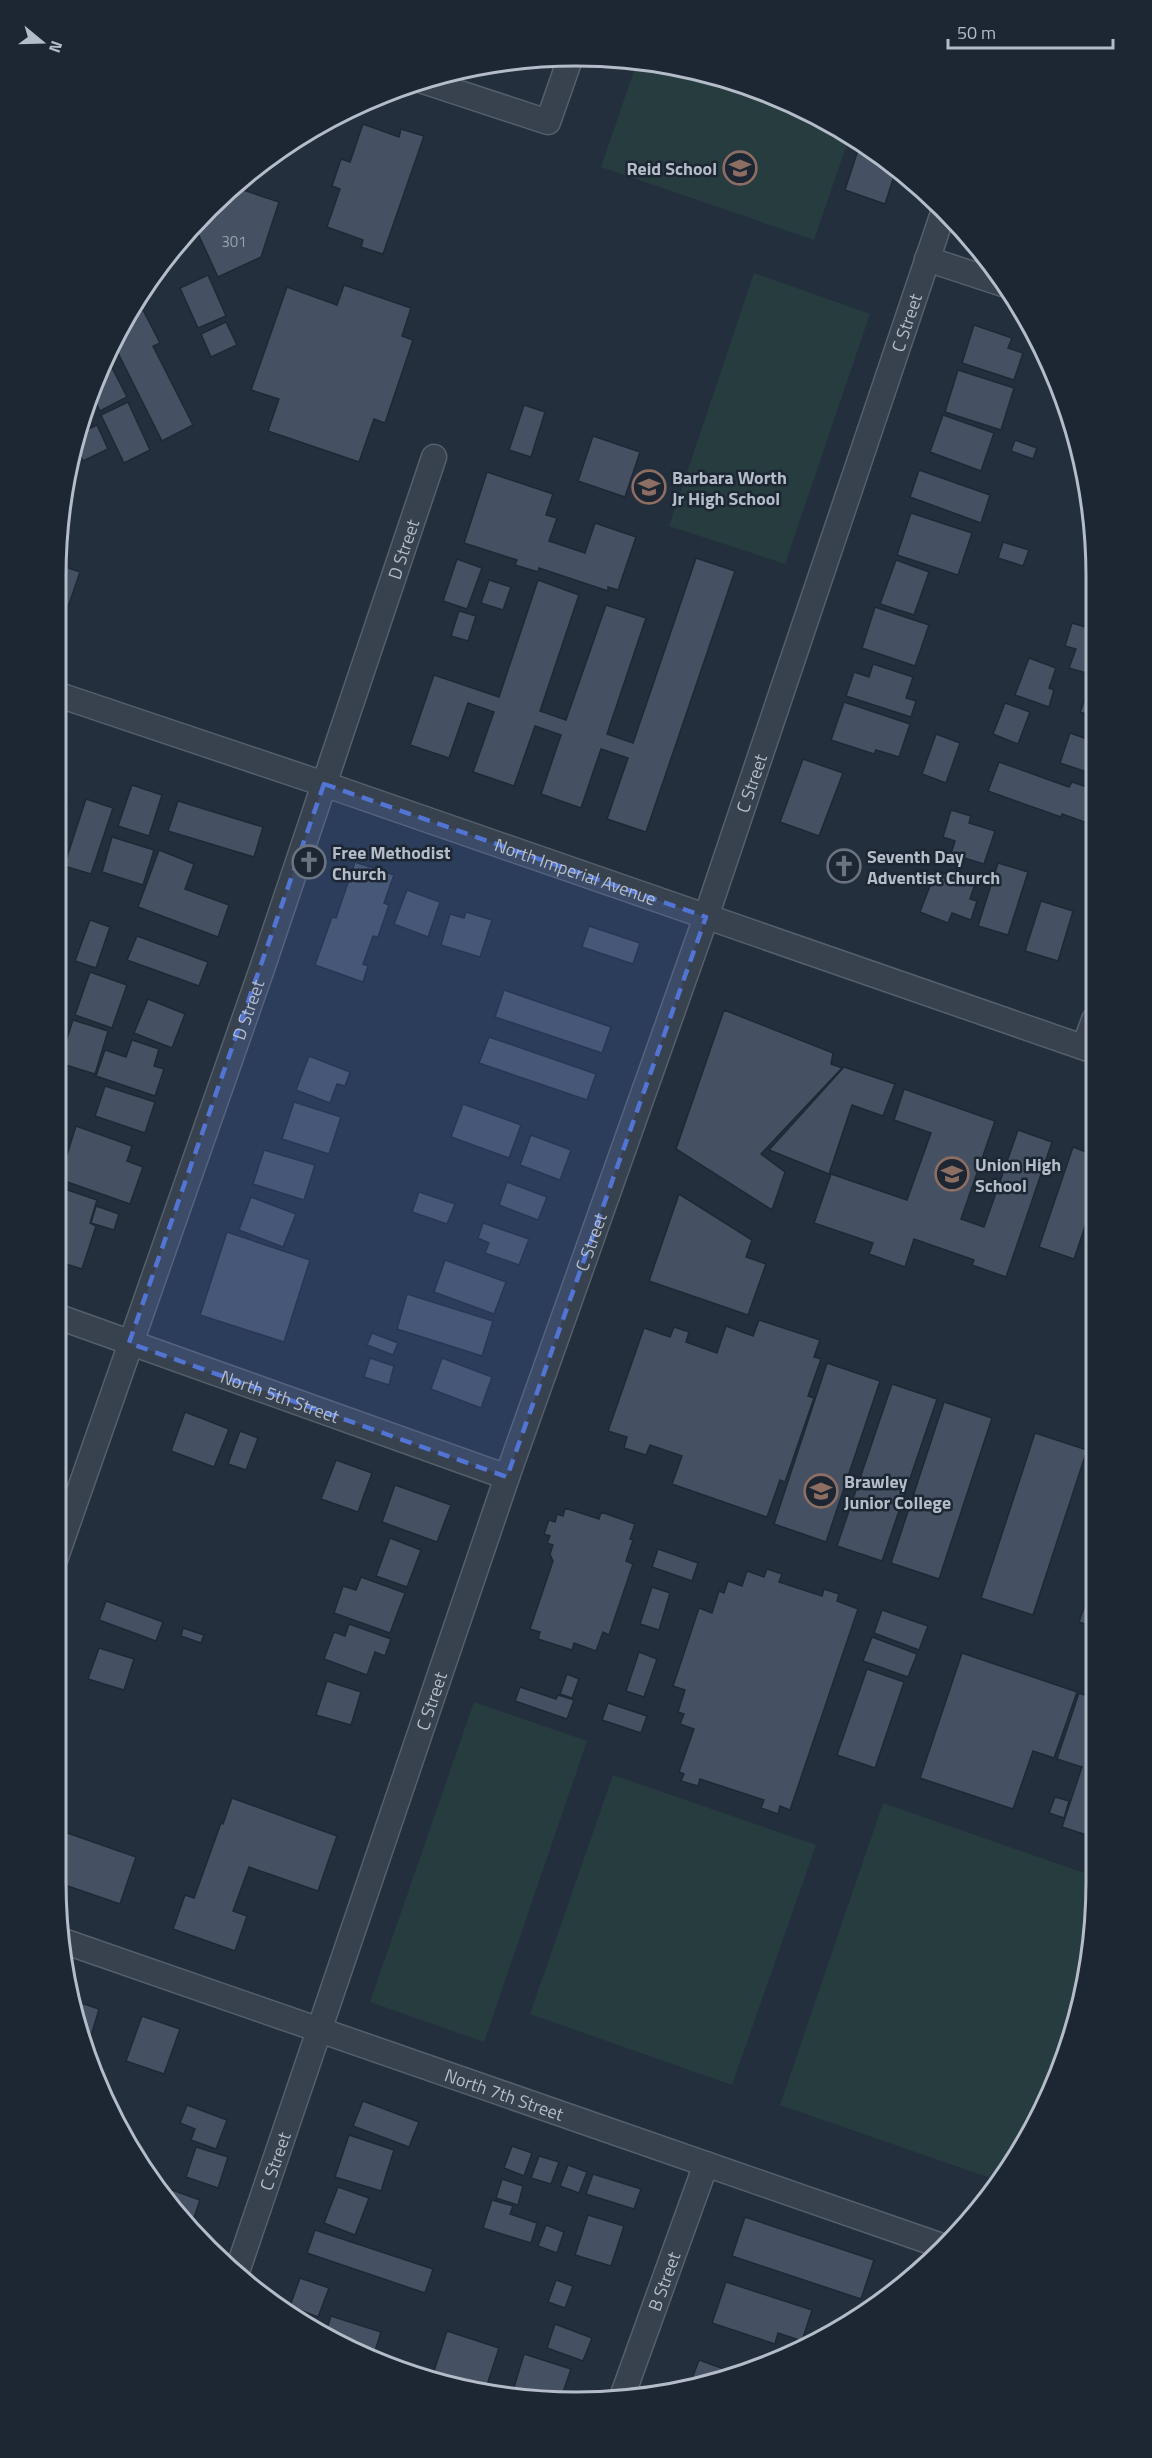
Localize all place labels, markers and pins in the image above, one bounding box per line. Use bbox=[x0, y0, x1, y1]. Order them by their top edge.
school or university icon: Reid School bbox=[722, 150, 758, 186]
place label: Reid School bbox=[627, 155, 717, 182]
place label: Barbara Worth Jr High School bbox=[672, 464, 787, 512]
school or university icon: Barbara Worth Jr High School bbox=[631, 469, 667, 505]
place label: Free Methodist Church bbox=[332, 839, 451, 887]
place label: Seventh Day Adventist Church bbox=[867, 843, 1000, 891]
church icon: Free Methodist Church bbox=[291, 844, 327, 880]
church icon: Seventh Day Adventist Church bbox=[826, 848, 862, 884]
place label: Union High School bbox=[975, 1151, 1061, 1199]
school or university icon: Union High School bbox=[934, 1156, 970, 1192]
place label: Brawley Junior College bbox=[844, 1468, 951, 1516]
school or university icon: Brawley Junior College bbox=[803, 1473, 839, 1509]

